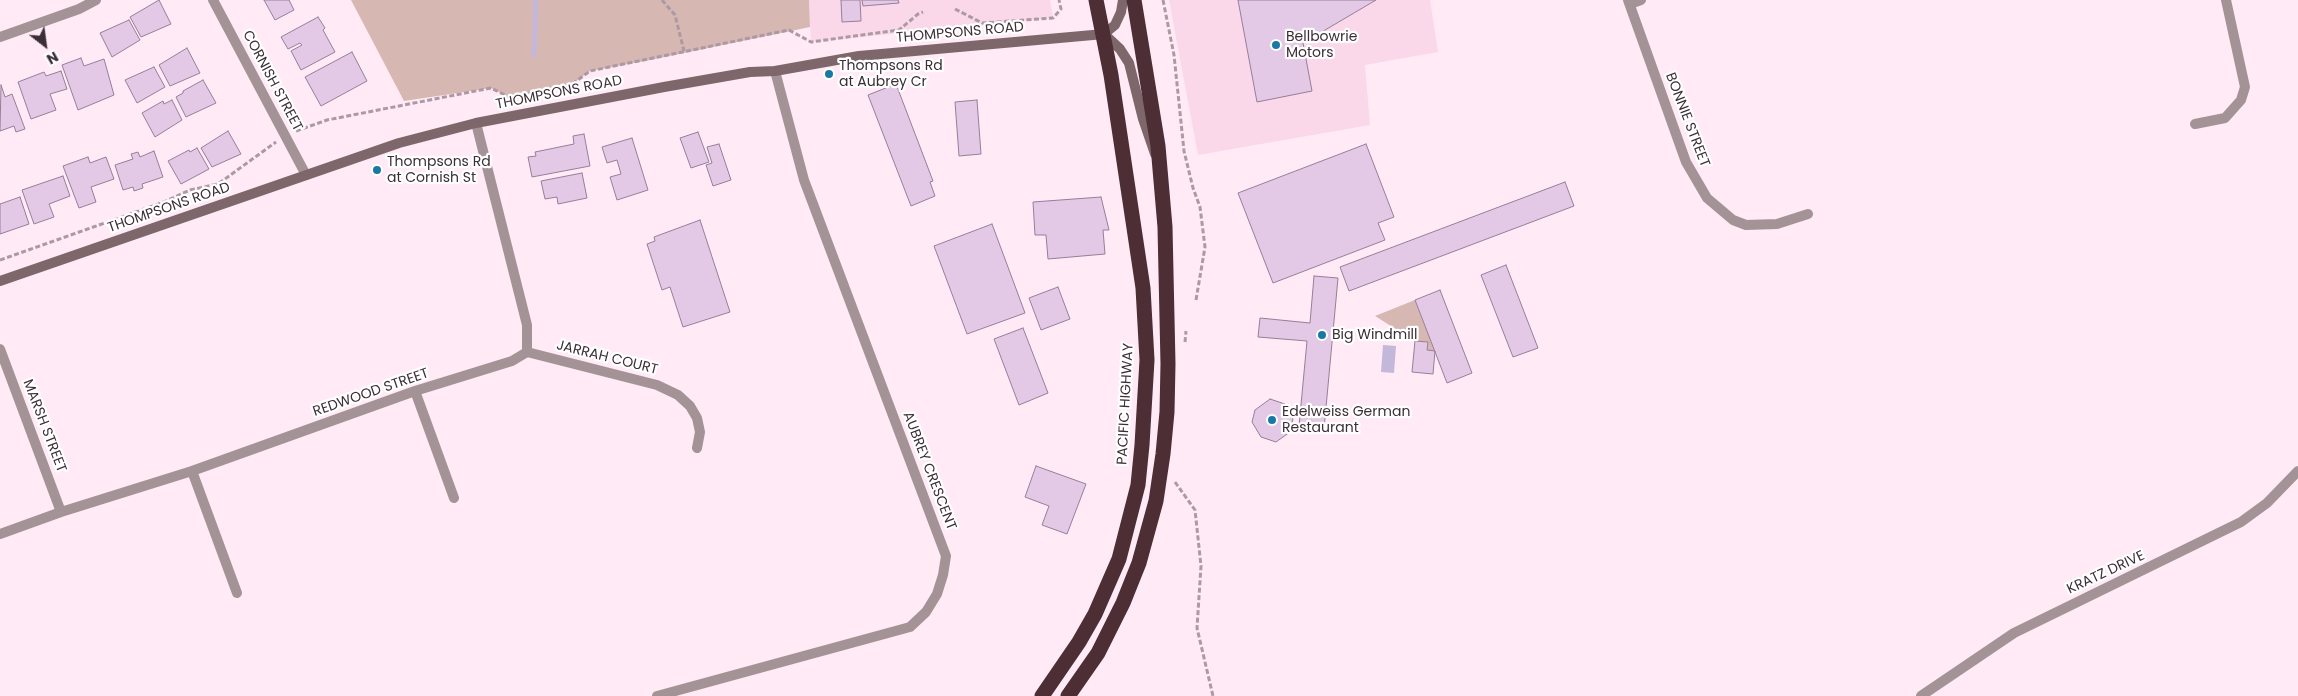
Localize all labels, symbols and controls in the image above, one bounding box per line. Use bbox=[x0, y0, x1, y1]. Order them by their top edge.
street label: THOMPSONS ROAD bbox=[895, 19, 1025, 47]
north arrow bbox=[20, 20, 70, 70]
street label: CORNISH STREET bbox=[238, 28, 306, 134]
place label: Bellbowrie Motors bbox=[1286, 29, 1357, 62]
marker: Bellbowrie Motors bbox=[1270, 39, 1282, 51]
text: N bbox=[43, 47, 62, 69]
place label: Thompsons Rd at Aubrey Cr bbox=[839, 58, 943, 90]
marker: Thompsons Rd at Aubrey Cr bbox=[823, 68, 835, 80]
street label: BONNIE STREET bbox=[1661, 70, 1713, 170]
street label: THOMPSONS ROAD bbox=[494, 73, 624, 113]
place label: Thompsons Rd at Cornish St bbox=[387, 154, 491, 186]
marker: Thompsons Rd at Cornish St bbox=[371, 164, 383, 176]
street label: THOMPSONS ROAD bbox=[106, 179, 232, 237]
place label: Big Windmill bbox=[1332, 327, 1418, 343]
marker: Big Windmill bbox=[1316, 329, 1328, 341]
street label: JARRAH COURT bbox=[554, 337, 660, 379]
street label: PACIFIC HIGHWAY bbox=[1114, 343, 1138, 465]
street label: REDWOOD STREET bbox=[311, 365, 431, 421]
street label: MARSH STREET bbox=[19, 377, 69, 475]
place label: Edelweiss German Restaurant bbox=[1282, 404, 1410, 437]
street label: AUBREY CRESCENT bbox=[899, 410, 959, 532]
marker: Edelweiss German Restaurant bbox=[1266, 414, 1278, 426]
street label: KRATZ DRIVE bbox=[2065, 548, 2147, 598]

